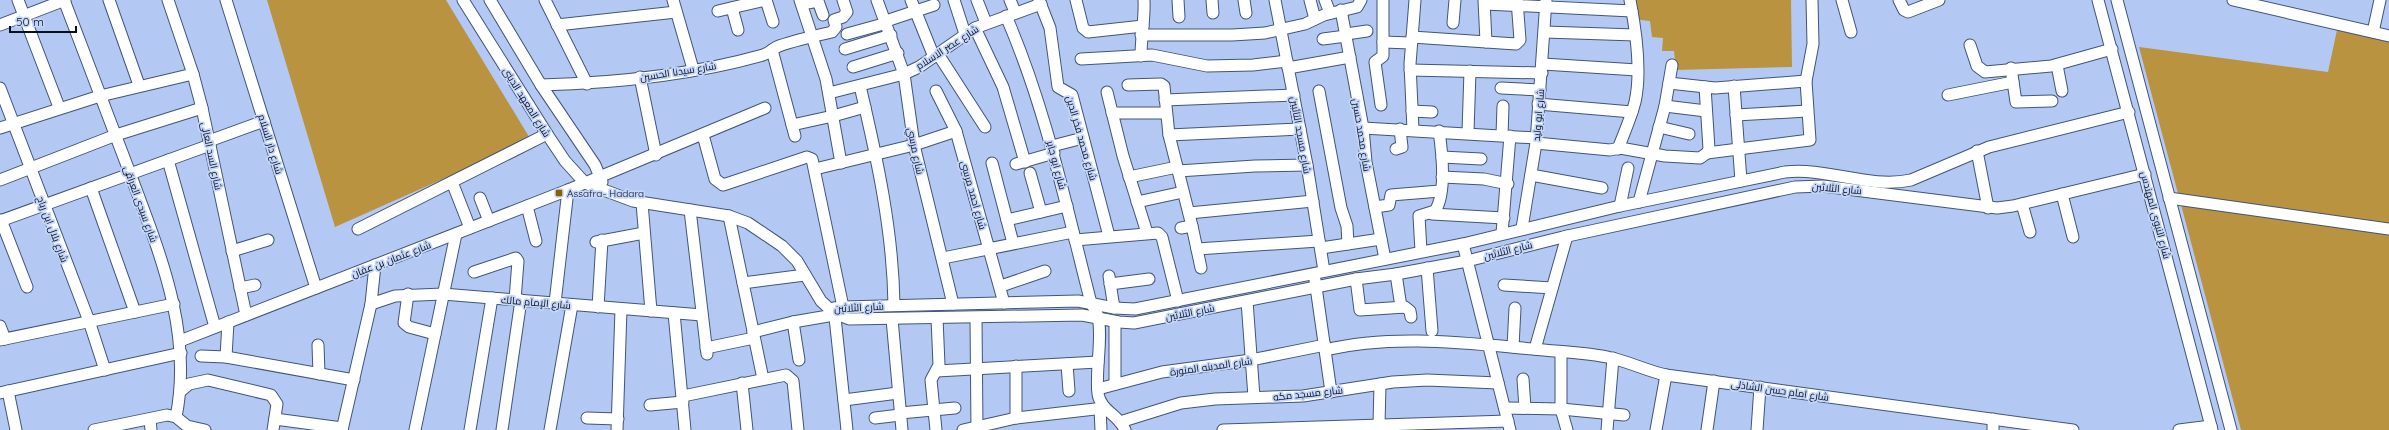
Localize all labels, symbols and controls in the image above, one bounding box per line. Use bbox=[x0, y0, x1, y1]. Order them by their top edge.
scale bar bbox=[10, 8, 76, 34]
text: 50 m bbox=[16, 14, 44, 29]
street label: شارع عصر الاسلام bbox=[913, 22, 982, 73]
street label: شارع سيدنا الحسين bbox=[639, 59, 717, 84]
street label: شارع المعهد الدينى bbox=[500, 65, 553, 140]
street label: شارع ابو وليد bbox=[1530, 88, 1547, 142]
street label: شارع محمد فخر الدين bbox=[1063, 94, 1100, 182]
street label: شارع مسجد التائبين bbox=[1287, 95, 1314, 175]
street label: شارع محمد حسين bbox=[1349, 98, 1374, 172]
street label: شارع دار السلام bbox=[254, 113, 286, 176]
street label: شارع السد العالى bbox=[198, 121, 225, 191]
street label: شارع مرسي bbox=[903, 126, 927, 176]
street label: شارع ابو جابر bbox=[1043, 138, 1069, 191]
street label: شارع احمد مرسى bbox=[958, 159, 990, 231]
street label: شارع سيدى العراقى bbox=[121, 164, 160, 244]
street label: شارع النبوى المهندس bbox=[2138, 170, 2173, 260]
street label: شارع الثلاثين bbox=[1812, 180, 1862, 197]
place label: Assafra- Hadara bbox=[567, 187, 644, 200]
marker: Assafra- Hadara bbox=[554, 188, 564, 198]
street label: شارع بلال ابن رباح bbox=[34, 194, 71, 264]
street label: شارع عثمان بن عفان bbox=[349, 238, 433, 281]
street label: شارع الثلاثين bbox=[1482, 238, 1534, 263]
street label: شارع الإمام مالك bbox=[500, 293, 571, 313]
street label: شارع الثلاثين bbox=[834, 300, 884, 315]
street label: شارع الثلاثين bbox=[1164, 301, 1216, 324]
street label: شارع المدينه المنورة bbox=[1169, 354, 1253, 379]
street label: شارع امام حسن الشاذلى bbox=[1730, 377, 1830, 405]
street label: شارع مسجد مكه bbox=[1273, 383, 1344, 404]

